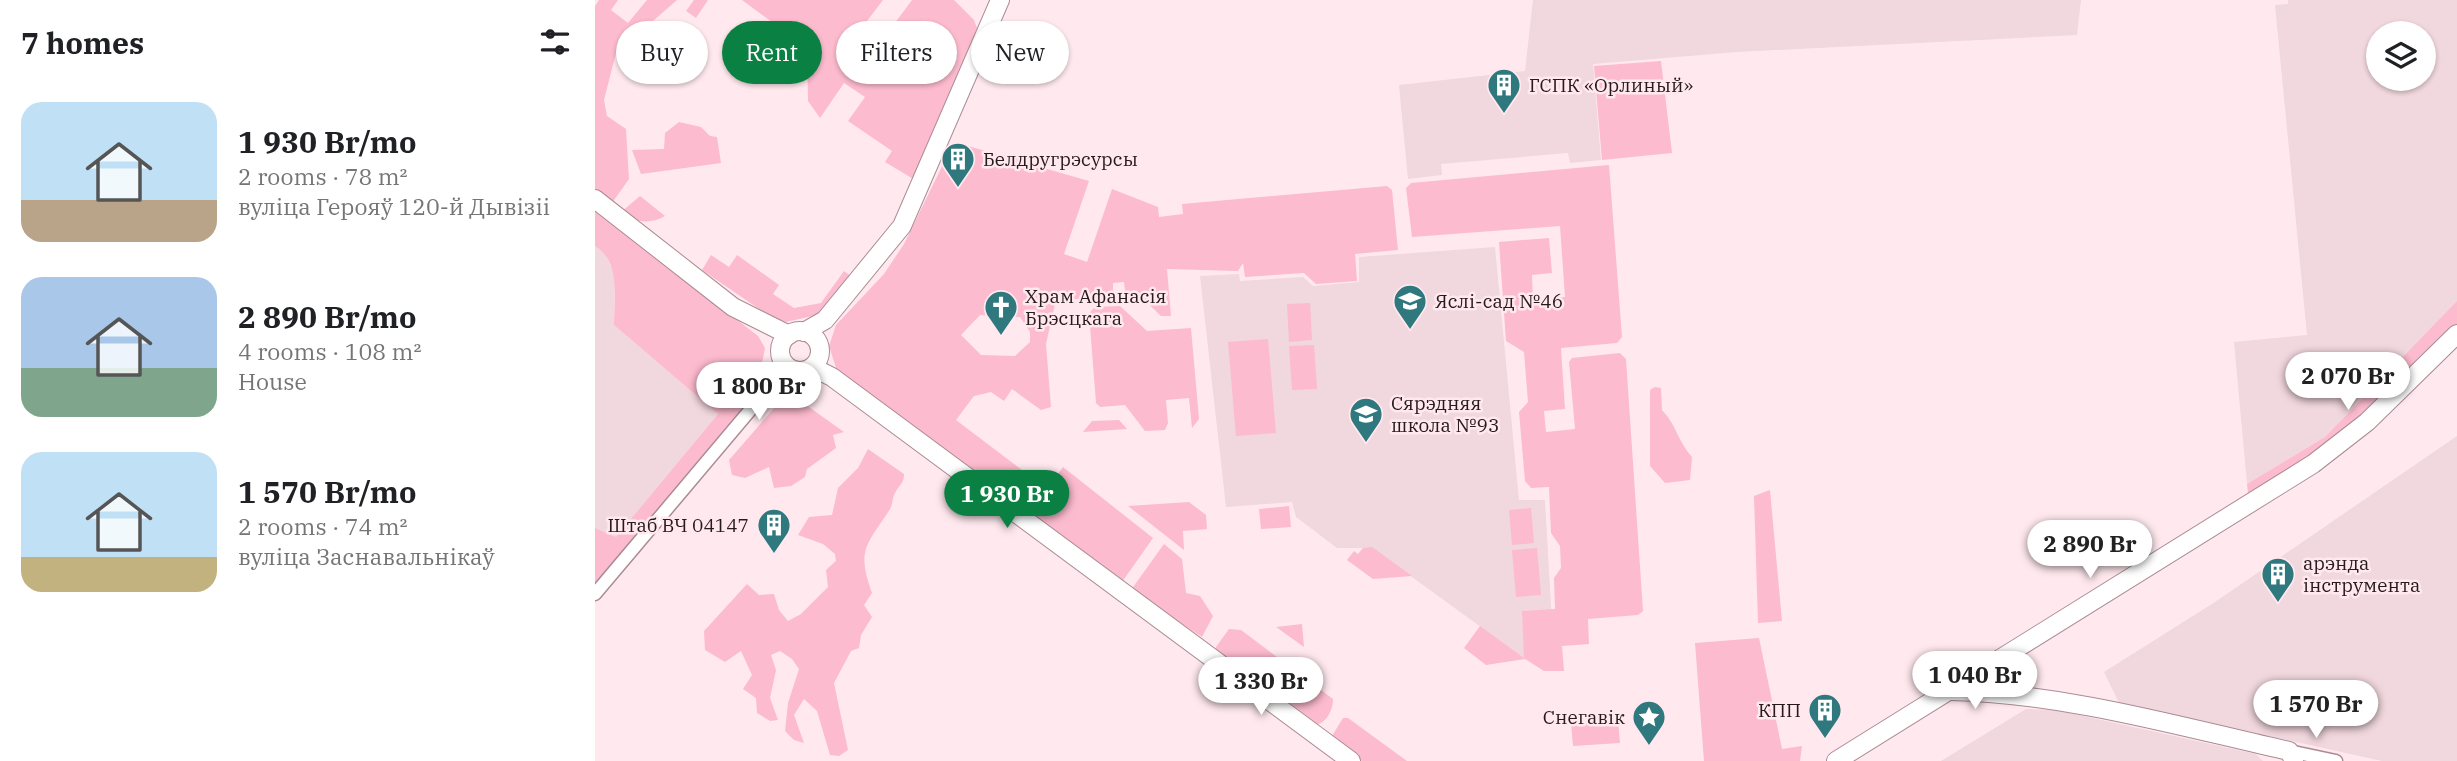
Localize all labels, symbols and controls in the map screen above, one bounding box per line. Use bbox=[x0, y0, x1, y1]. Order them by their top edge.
chip: Buy bbox=[616, 21, 708, 84]
chip: Rent bbox=[722, 21, 822, 84]
chip: Filters bbox=[836, 21, 957, 84]
chip: New bbox=[971, 21, 1069, 84]
map controls bbox=[2366, 21, 2436, 91]
button: layers bbox=[2366, 21, 2436, 91]
text: 7 homes bbox=[21, 23, 144, 62]
icon: filters bbox=[536, 23, 574, 61]
building icon: ГСПК «Орлиный» bbox=[1485, 66, 1523, 115]
place label: ГСПК «Орлиный» bbox=[1529, 73, 1693, 97]
text: 1 930 Br/mo bbox=[238, 122, 416, 161]
icon: home bbox=[77, 130, 161, 214]
building icon: Белдругрэсурсы bbox=[939, 140, 977, 189]
place label: Белдругрэсурсы bbox=[983, 147, 1138, 171]
text: 2 rooms · 78 m² bbox=[238, 161, 408, 191]
text: вуліца Герояў 120-й Дывізіі bbox=[238, 191, 550, 221]
school or university icon: Яслі-сад №46 bbox=[1391, 282, 1429, 331]
place label: Храм Афанасія Брэсцкага bbox=[1025, 284, 1167, 330]
church icon: Храм Афанасія Брэсцкага bbox=[982, 288, 1020, 337]
place label: Яслі-сад №46 bbox=[1435, 289, 1563, 313]
text: 2 890 Br/mo bbox=[238, 297, 416, 336]
icon: home bbox=[77, 305, 161, 389]
text: 4 rooms · 108 m² bbox=[238, 336, 421, 366]
pin: 2 070 Br bbox=[2276, 352, 2420, 412]
text: 2 070 Br bbox=[2301, 360, 2395, 390]
pin: 1 800 Br bbox=[687, 362, 831, 422]
text: House bbox=[238, 366, 307, 396]
text: 1 800 Br bbox=[712, 370, 806, 400]
place label: Сярэдняя школа №93 bbox=[1391, 391, 1499, 437]
school or university icon: Сярэдняя школа №93 bbox=[1347, 395, 1385, 444]
pin: 1 930 Br bbox=[935, 470, 1079, 530]
text: 1 570 Br/mo bbox=[238, 472, 416, 511]
text: 1 930 Br bbox=[960, 478, 1054, 508]
icon: home bbox=[77, 480, 161, 564]
building icon: Штаб ВЧ 04147 bbox=[755, 506, 793, 555]
text: 2 rooms · 74 m² bbox=[238, 511, 408, 541]
place label: Штаб ВЧ 04147 bbox=[607, 513, 749, 537]
pin: 2 890 Br bbox=[2018, 520, 2162, 580]
text: 2 890 Br bbox=[2043, 528, 2137, 558]
text: вуліца Заснавальнікаў bbox=[238, 541, 495, 571]
place label: арэнда інструмента bbox=[2303, 551, 2420, 597]
building icon: арэнда інструмента bbox=[2259, 555, 2297, 604]
pin: 1 040 Br bbox=[1903, 652, 2047, 711]
pin: 1 330 Br bbox=[1189, 658, 1333, 717]
text: 1 040 Br bbox=[1928, 659, 2022, 689]
text: 1 330 Br bbox=[1214, 665, 1308, 695]
pin: 1 570 Br bbox=[2244, 680, 2388, 740]
text: 1 570 Br bbox=[2269, 688, 2363, 718]
building icon: КПП bbox=[1806, 691, 1844, 740]
place icon: Снегавік bbox=[1630, 698, 1668, 747]
place label: КПП bbox=[1758, 698, 1801, 722]
place label: Снегавік bbox=[1543, 705, 1625, 729]

